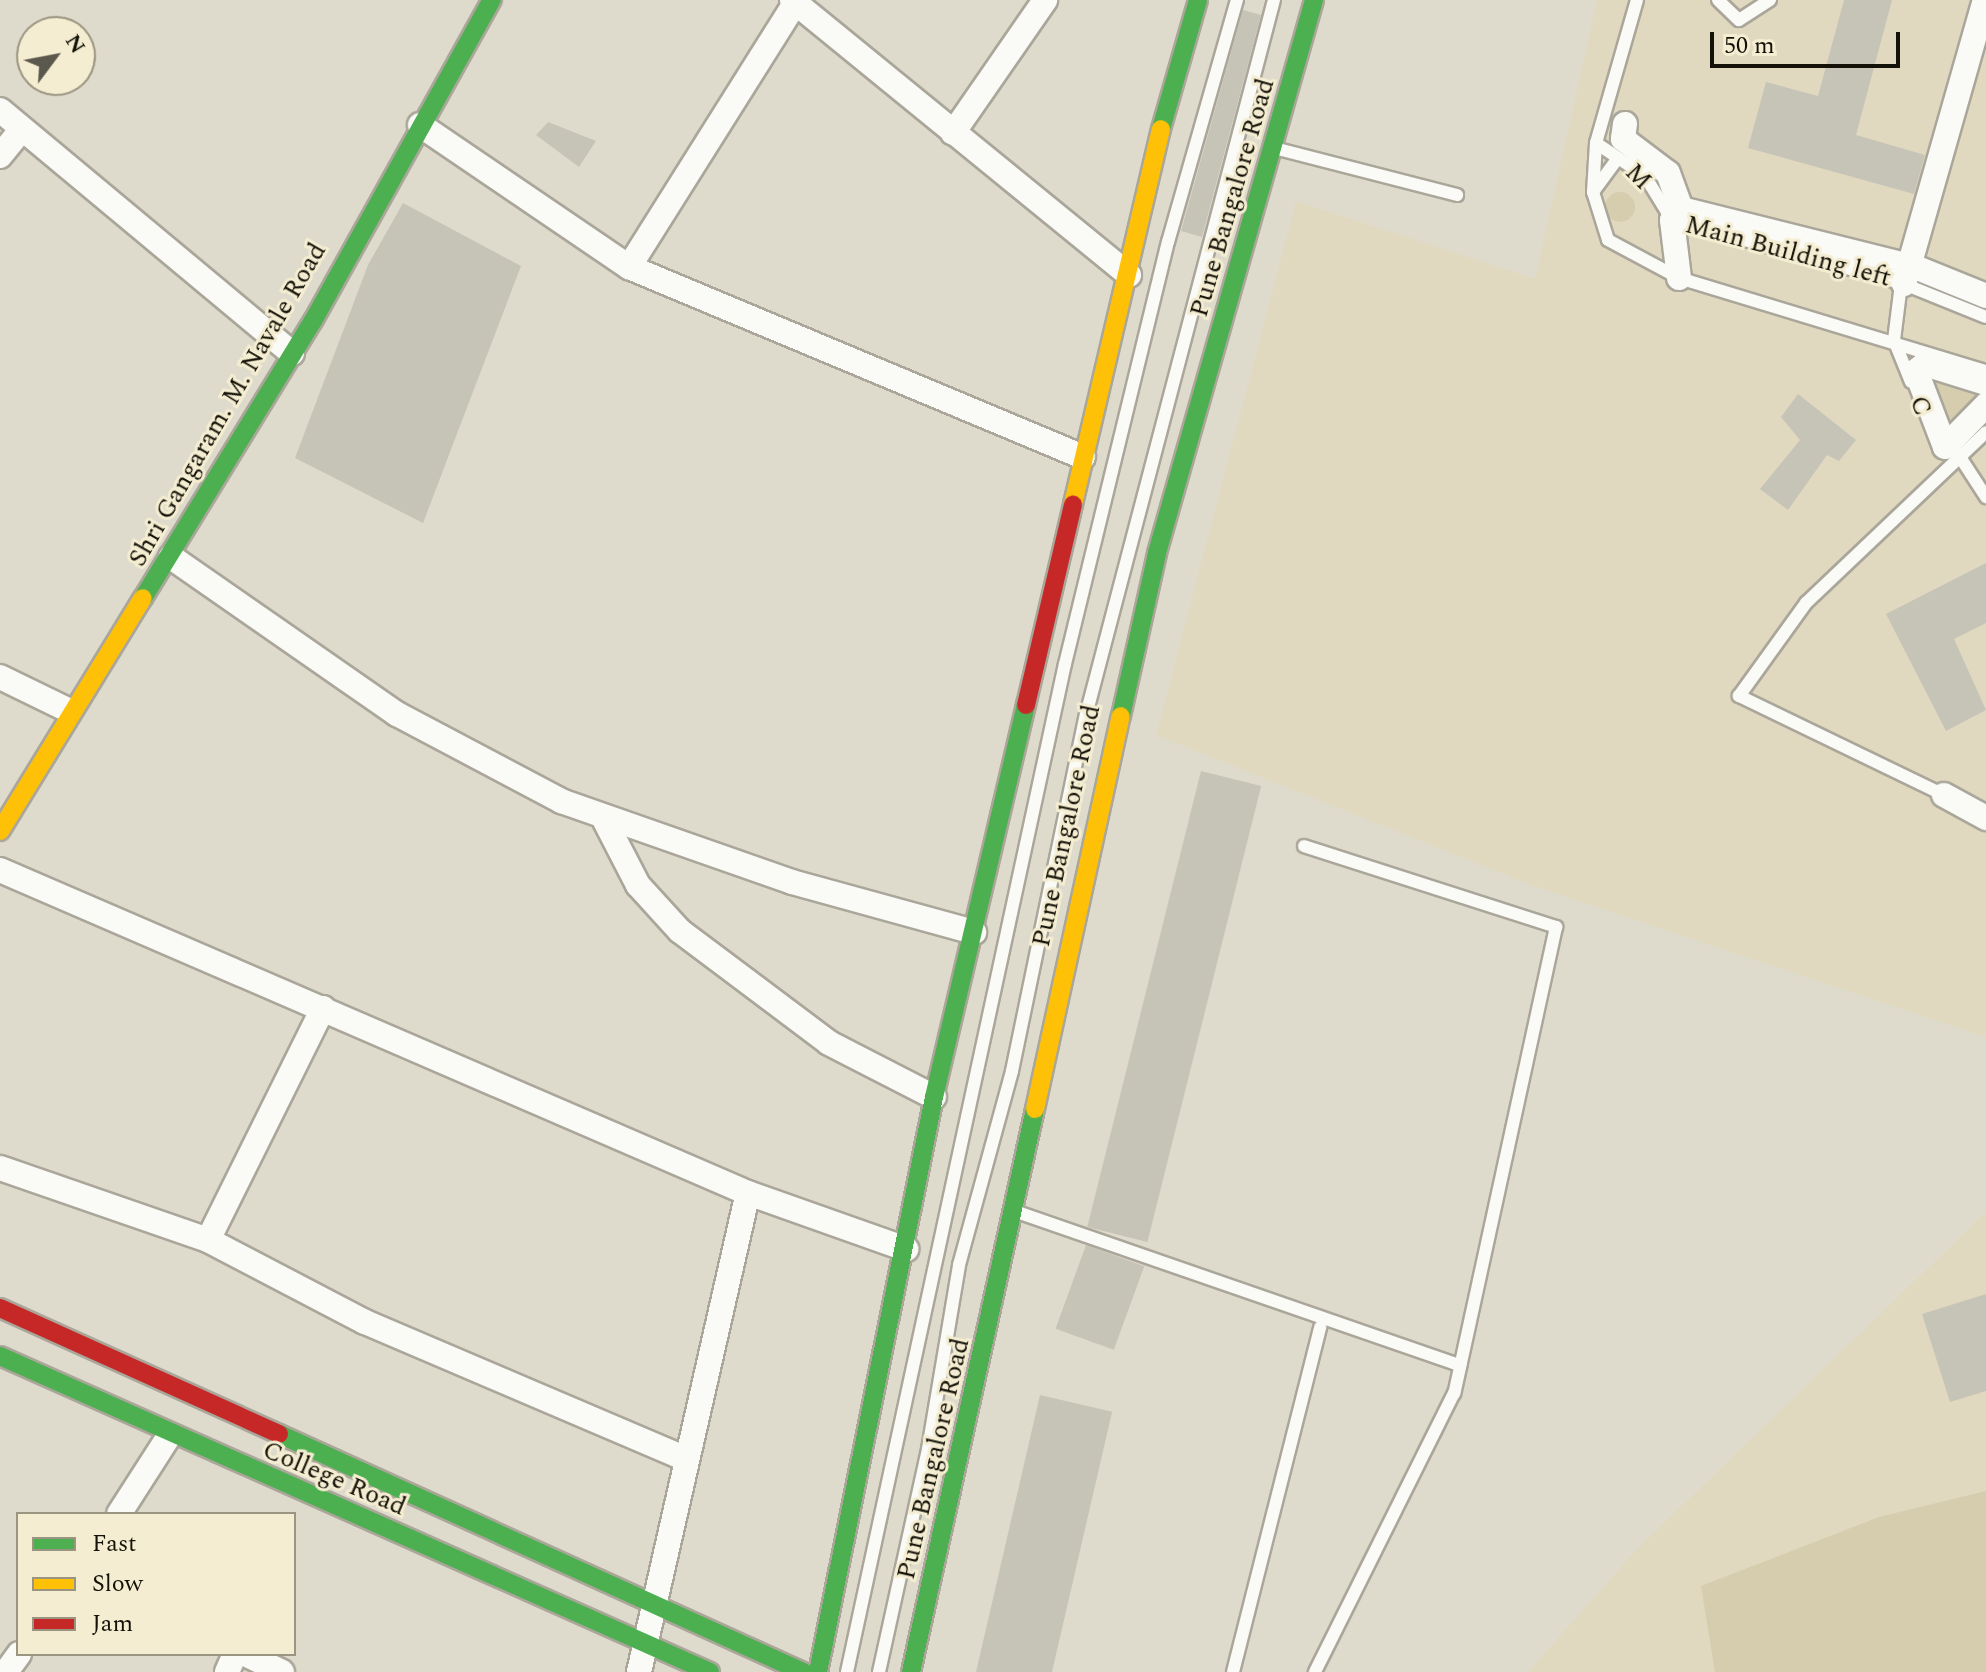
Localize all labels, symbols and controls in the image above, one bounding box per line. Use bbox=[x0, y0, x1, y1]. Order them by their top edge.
north arrow bbox=[16, 16, 96, 96]
scale bar bbox=[1714, 16, 1904, 66]
text: N bbox=[56, 28, 94, 60]
text: 50 m bbox=[1724, 28, 1775, 64]
street label: Pune Bangalore Road bbox=[1184, 75, 1282, 321]
street label: M bbox=[1618, 157, 1658, 197]
street label: Main Building left bbox=[1682, 210, 1894, 294]
street label: Shri Gangaram. M. Navale Road bbox=[122, 238, 334, 572]
street label: C bbox=[1902, 392, 1938, 420]
street label: Pune Bangalore Road bbox=[1026, 702, 1108, 950]
street label: Pune Bangalore Road bbox=[891, 1335, 977, 1583]
street label: College Road bbox=[258, 1435, 410, 1523]
legend bbox=[16, 1512, 296, 1656]
text: Fast bbox=[92, 1526, 137, 1562]
text: Slow bbox=[92, 1566, 143, 1602]
text: Jam bbox=[92, 1606, 133, 1642]

